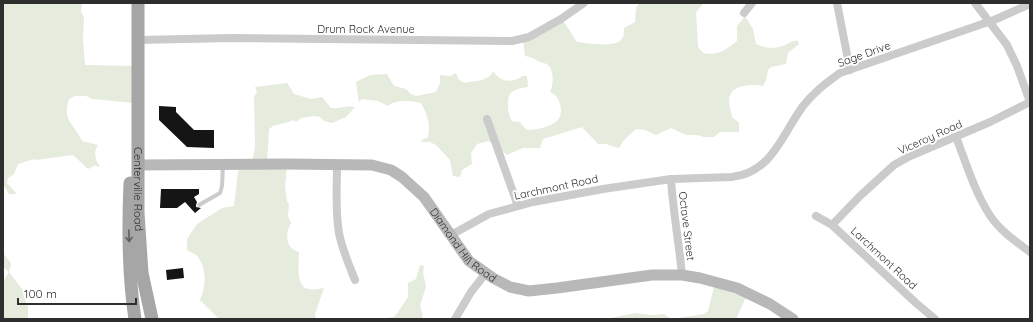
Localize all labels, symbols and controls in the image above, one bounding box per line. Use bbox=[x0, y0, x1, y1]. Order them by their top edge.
street label: Drum Rock Avenue bbox=[317, 22, 415, 36]
street label: Sage Drive bbox=[836, 38, 892, 70]
street label: Viceroy Road bbox=[896, 117, 964, 157]
street label: Centerville Road bbox=[131, 147, 146, 232]
street label: Larchmont Road bbox=[513, 171, 599, 203]
street label: Octave Street bbox=[676, 191, 698, 262]
street label: Diamond Hill Road bbox=[427, 205, 499, 285]
street label: Larchmont Road bbox=[848, 224, 920, 292]
one-way arrow bbox=[125, 229, 133, 242]
scale bar bbox=[18, 280, 136, 306]
text: 100 m bbox=[24, 286, 57, 301]

